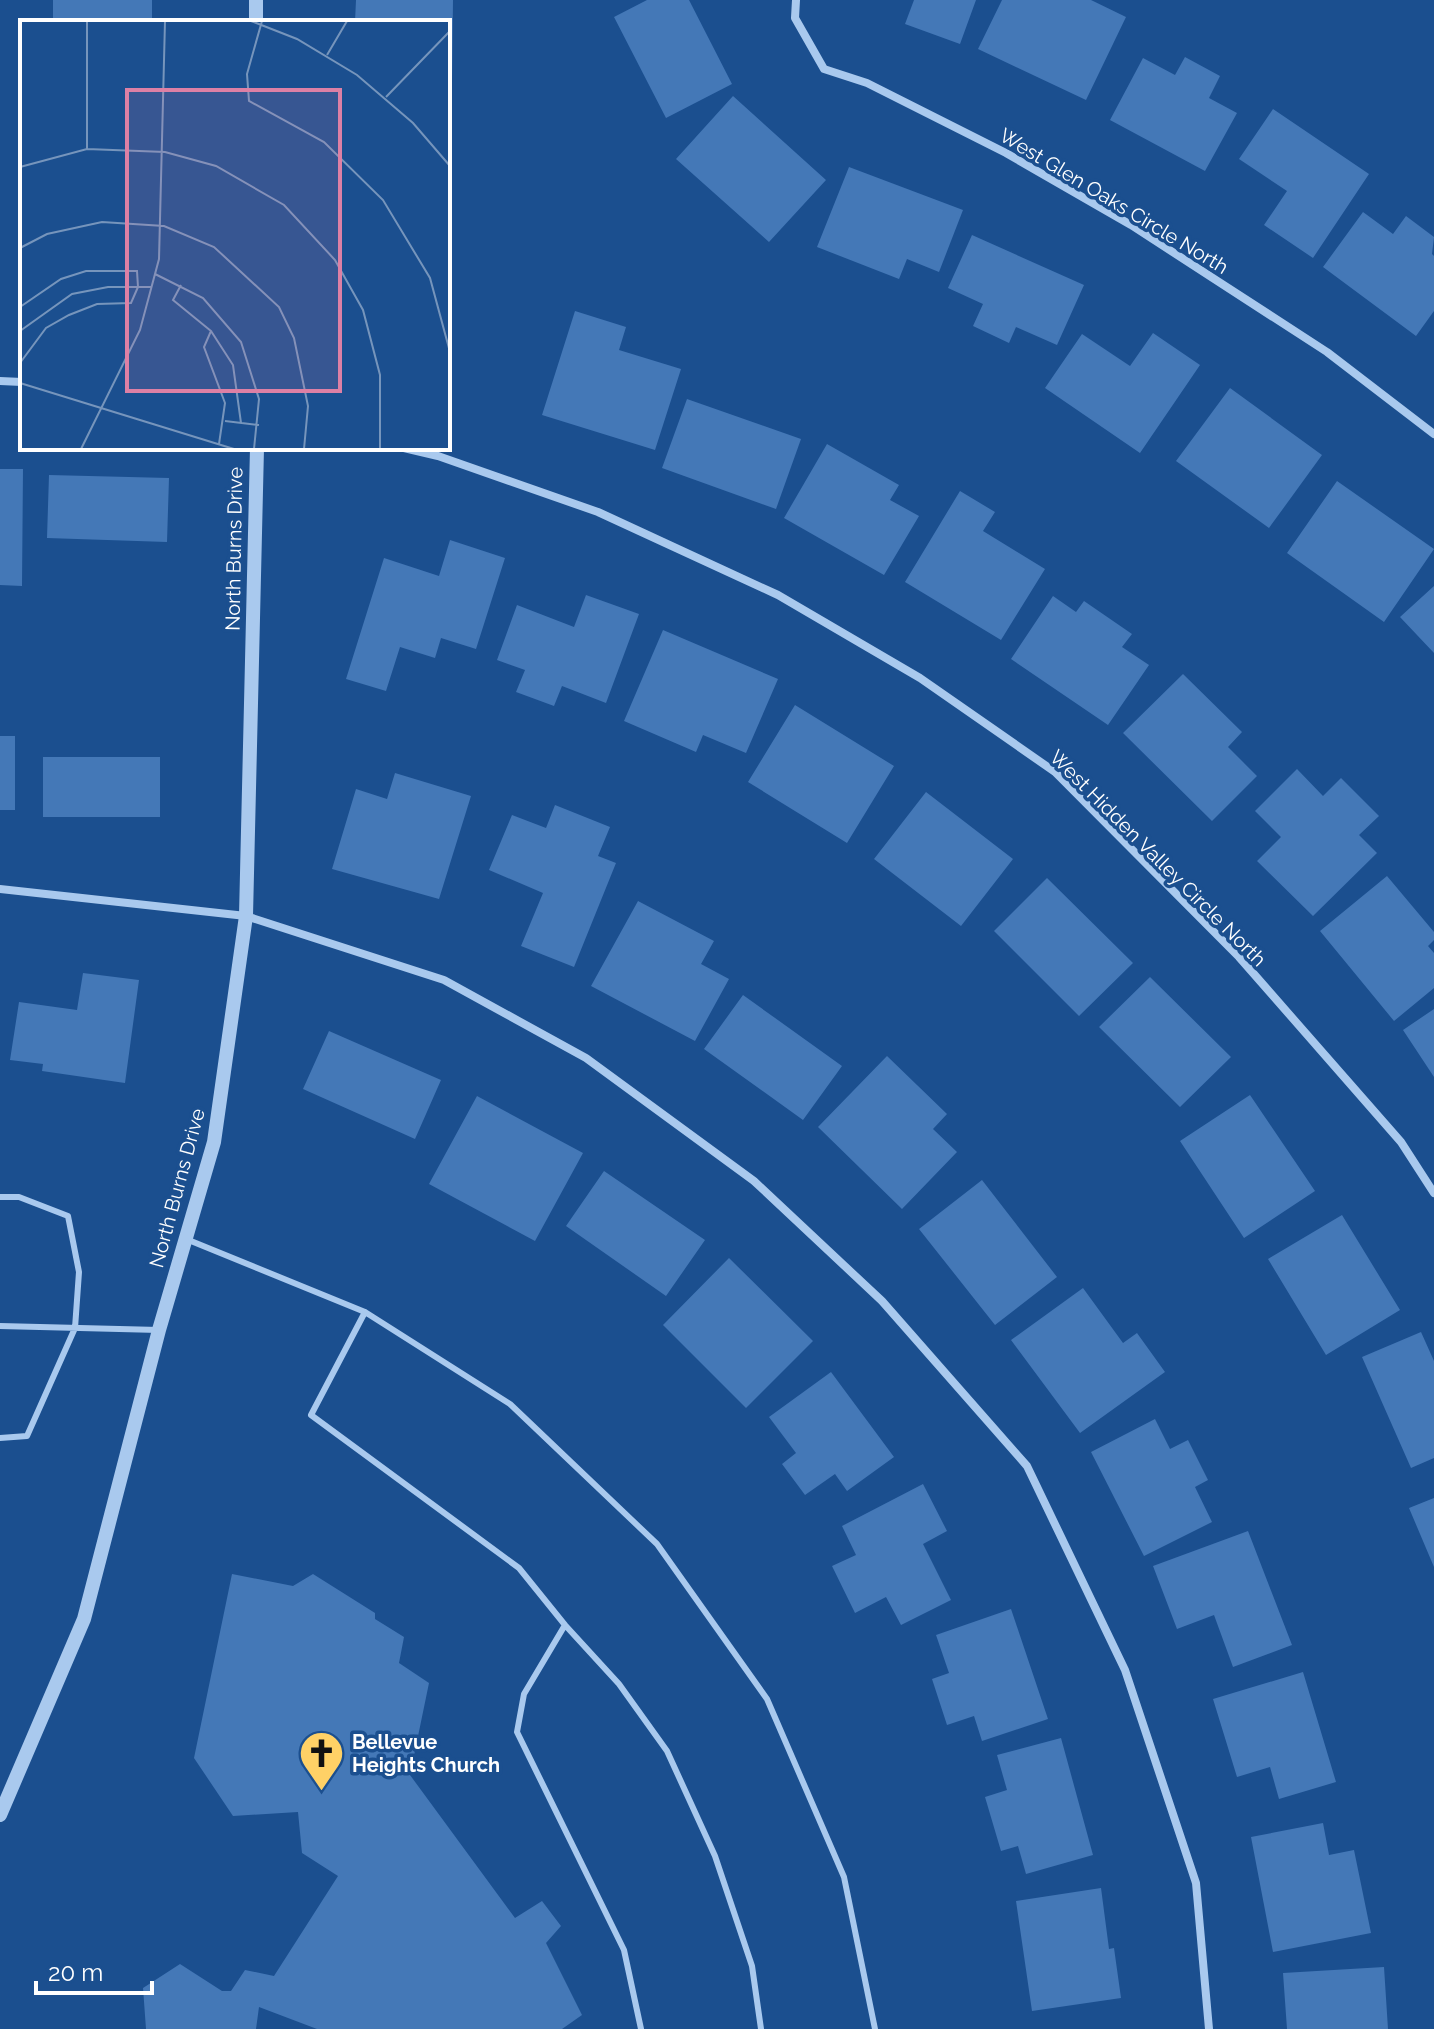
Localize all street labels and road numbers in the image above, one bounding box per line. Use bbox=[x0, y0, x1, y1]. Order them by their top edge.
street label: West Glen Oaks Circle North bbox=[995, 123, 1233, 279]
street label: North Burns Drive bbox=[221, 467, 247, 631]
street label: West Hidden Valley Circle North bbox=[1045, 745, 1271, 971]
street label: North Burns Drive bbox=[144, 1105, 210, 1270]

